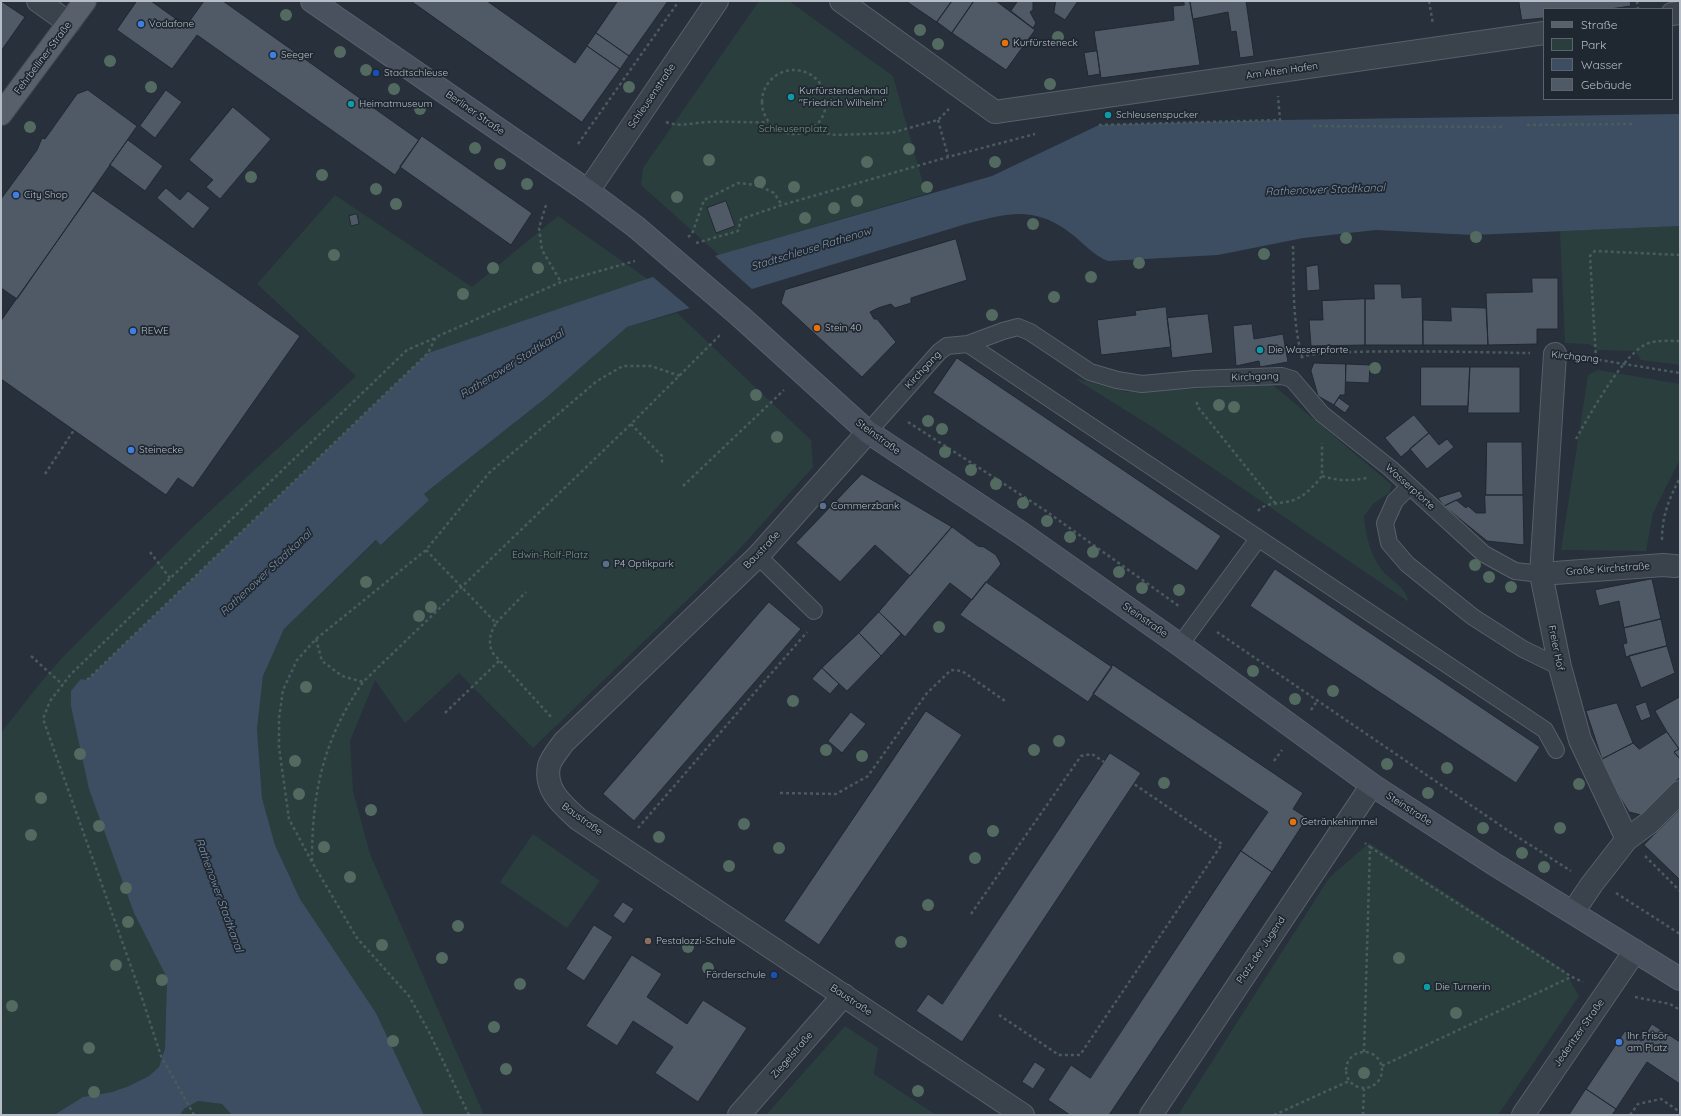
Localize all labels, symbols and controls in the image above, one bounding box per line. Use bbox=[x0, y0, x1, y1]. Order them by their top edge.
legend bbox=[1543, 8, 1673, 100]
text: Straße bbox=[1581, 17, 1618, 32]
place label: Vodafone bbox=[149, 18, 194, 30]
street label: Fehrbelliner Straße bbox=[12, 19, 74, 97]
marker: Vodafone bbox=[136, 19, 146, 29]
place label: Kurfürsteneck bbox=[1013, 37, 1078, 49]
text: Park bbox=[1581, 37, 1606, 52]
marker: Kurfürsteneck bbox=[1000, 38, 1010, 48]
place label: Seeger bbox=[281, 49, 313, 61]
marker: Seeger bbox=[268, 50, 278, 60]
text: Wasser bbox=[1581, 57, 1622, 72]
street label: Am Alten Hafen bbox=[1245, 60, 1319, 82]
street label: Schleusenstraße bbox=[626, 61, 678, 131]
place label: Stadtschleuse bbox=[384, 67, 448, 79]
marker: Stadtschleuse bbox=[371, 68, 381, 78]
text: Gebäude bbox=[1581, 77, 1631, 92]
place label: Kurfürstendenkmal "Friedrich Wilhelm" bbox=[799, 85, 888, 108]
street label: Berliner Straße bbox=[443, 88, 507, 138]
marker: Kurfürstendenkmal "Friedrich Wilhelm" bbox=[786, 92, 796, 102]
place label: Heimatmuseum bbox=[359, 98, 433, 110]
marker: Heimatmuseum bbox=[346, 99, 356, 109]
place label: Schleusenspucker bbox=[1116, 109, 1198, 121]
marker: Schleusenspucker bbox=[1103, 110, 1113, 120]
park label: Schleusenplatz bbox=[759, 123, 827, 135]
water label: Rathenower Stadtkanal bbox=[1265, 181, 1385, 199]
place label: City Shop bbox=[24, 189, 68, 201]
marker: City Shop bbox=[11, 190, 21, 200]
water label: Stadtschleuse Rathenow bbox=[749, 224, 873, 274]
place label: Stein 40 bbox=[825, 322, 861, 334]
marker: Stein 40 bbox=[812, 323, 822, 333]
place label: REWE bbox=[141, 325, 169, 337]
marker: REWE bbox=[128, 326, 138, 336]
water label: Rathenower Stadtkanal bbox=[458, 327, 566, 401]
place label: Die Wasserpforte bbox=[1268, 344, 1348, 356]
marker: Die Wasserpforte bbox=[1255, 345, 1265, 355]
street label: Kirchgang bbox=[902, 348, 944, 392]
street label: Kirchgang bbox=[1551, 349, 1599, 365]
street label: Kirchgang bbox=[1231, 370, 1279, 384]
street label: Steinstraße bbox=[853, 417, 903, 457]
place label: Steinecke bbox=[139, 444, 183, 456]
marker: Steinecke bbox=[126, 445, 136, 455]
street label: Wasserpforte bbox=[1383, 462, 1437, 512]
place label: Commerzbank bbox=[831, 500, 899, 512]
marker: Commerzbank bbox=[818, 501, 828, 511]
water label: Rathenower Stadtkanal bbox=[218, 527, 314, 619]
street label: Baustraße bbox=[741, 529, 783, 571]
park label: Edwin-Rolf-Platz bbox=[512, 549, 588, 561]
place label: P4 Optikpark bbox=[614, 558, 674, 570]
marker: P4 Optikpark bbox=[601, 559, 611, 569]
street label: Große Kirchstraße bbox=[1566, 560, 1650, 578]
street label: Steinstraße bbox=[1120, 600, 1170, 640]
street label: Freier Hof bbox=[1545, 624, 1567, 672]
street label: Steinstraße bbox=[1384, 790, 1434, 828]
street label: Baustraße bbox=[559, 800, 605, 838]
place label: Getränkehimmel bbox=[1301, 816, 1377, 828]
marker: Getränkehimmel bbox=[1288, 817, 1298, 827]
water label: Rathenower Stadtkanal bbox=[192, 836, 246, 954]
street label: Platz der Jugend bbox=[1234, 914, 1288, 986]
place label: Pestalozzi-Schule bbox=[656, 935, 735, 947]
marker: Pestalozzi-Schule bbox=[643, 936, 653, 946]
place label: Förderschule bbox=[706, 969, 766, 981]
marker: Förderschule bbox=[769, 970, 779, 980]
place label: Die Turnerin bbox=[1435, 981, 1490, 993]
street label: Baustraße bbox=[828, 982, 874, 1018]
marker: Die Turnerin bbox=[1422, 982, 1432, 992]
street label: Jederitzer Straße bbox=[1551, 997, 1607, 1069]
street label: Ziegelstraße bbox=[769, 1029, 815, 1081]
place label: Ihr Frisör am Platz bbox=[1627, 1030, 1668, 1054]
marker: Ihr Frisör am Platz bbox=[1614, 1037, 1624, 1047]

